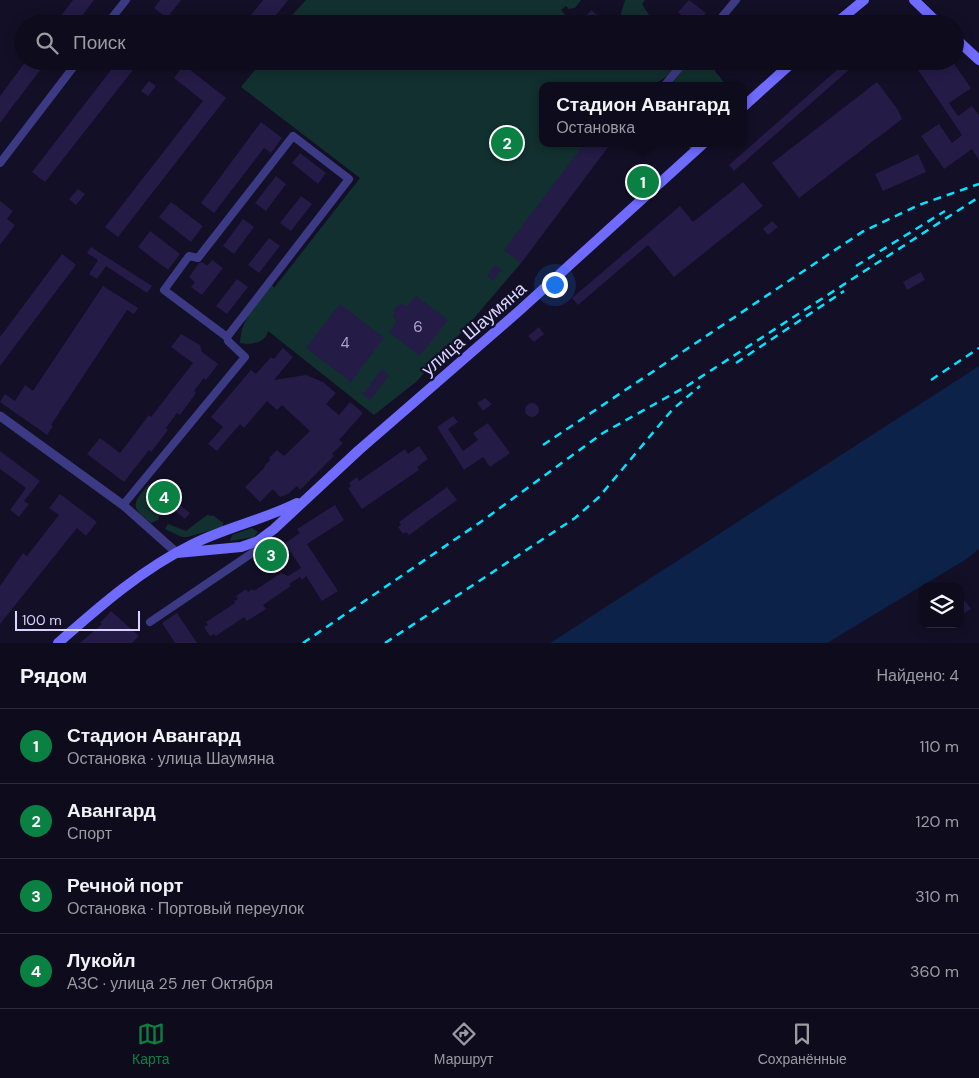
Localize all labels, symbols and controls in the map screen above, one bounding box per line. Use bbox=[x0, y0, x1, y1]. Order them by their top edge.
search box bbox=[15, 15, 964, 70]
icon: search bbox=[33, 29, 61, 57]
text: Поиск bbox=[73, 30, 126, 55]
popup bbox=[539, 82, 747, 147]
text: Стадион Авангард bbox=[556, 92, 730, 117]
text: Остановка bbox=[556, 117, 635, 138]
pin: 2 bbox=[491, 124, 523, 162]
pin: 1 bbox=[627, 163, 659, 201]
your location bbox=[542, 272, 568, 298]
street label: улица Шаумяна bbox=[417, 276, 532, 381]
house number: 6 bbox=[413, 317, 423, 337]
house number: 4 bbox=[340, 333, 350, 353]
pin: 4 bbox=[148, 478, 180, 516]
pin: 3 bbox=[255, 536, 287, 574]
map controls bbox=[919, 583, 964, 628]
button: layers bbox=[919, 583, 964, 628]
scale bar bbox=[15, 608, 140, 631]
text: 100 m bbox=[22, 611, 62, 629]
text: Рядом bbox=[20, 662, 87, 690]
text: Найдено: 4 bbox=[876, 665, 959, 686]
text: Стадион Авангард bbox=[67, 723, 241, 748]
text: 1 bbox=[33, 736, 39, 757]
text: 110 m bbox=[920, 736, 959, 757]
text: Остановка · улица Шаумяна bbox=[67, 748, 275, 769]
text: Авангард bbox=[67, 798, 156, 823]
text: 2 bbox=[31, 811, 41, 832]
text: 120 m bbox=[915, 811, 959, 832]
text: Спорт bbox=[67, 823, 112, 844]
text: Речной порт bbox=[67, 873, 183, 898]
text: 3 bbox=[31, 886, 41, 907]
text: 310 m bbox=[915, 886, 959, 907]
text: Остановка · Портовый переулок bbox=[67, 898, 304, 919]
text: Лукойл bbox=[67, 948, 136, 973]
text: 4 bbox=[31, 961, 41, 982]
text: 360 m bbox=[910, 961, 959, 982]
text: АЗС · улица 25 лет Октября bbox=[67, 973, 273, 994]
tab: Карта bbox=[132, 1020, 170, 1068]
tab: Маршрут bbox=[434, 1020, 493, 1068]
tab: Сохранённые bbox=[758, 1020, 847, 1068]

